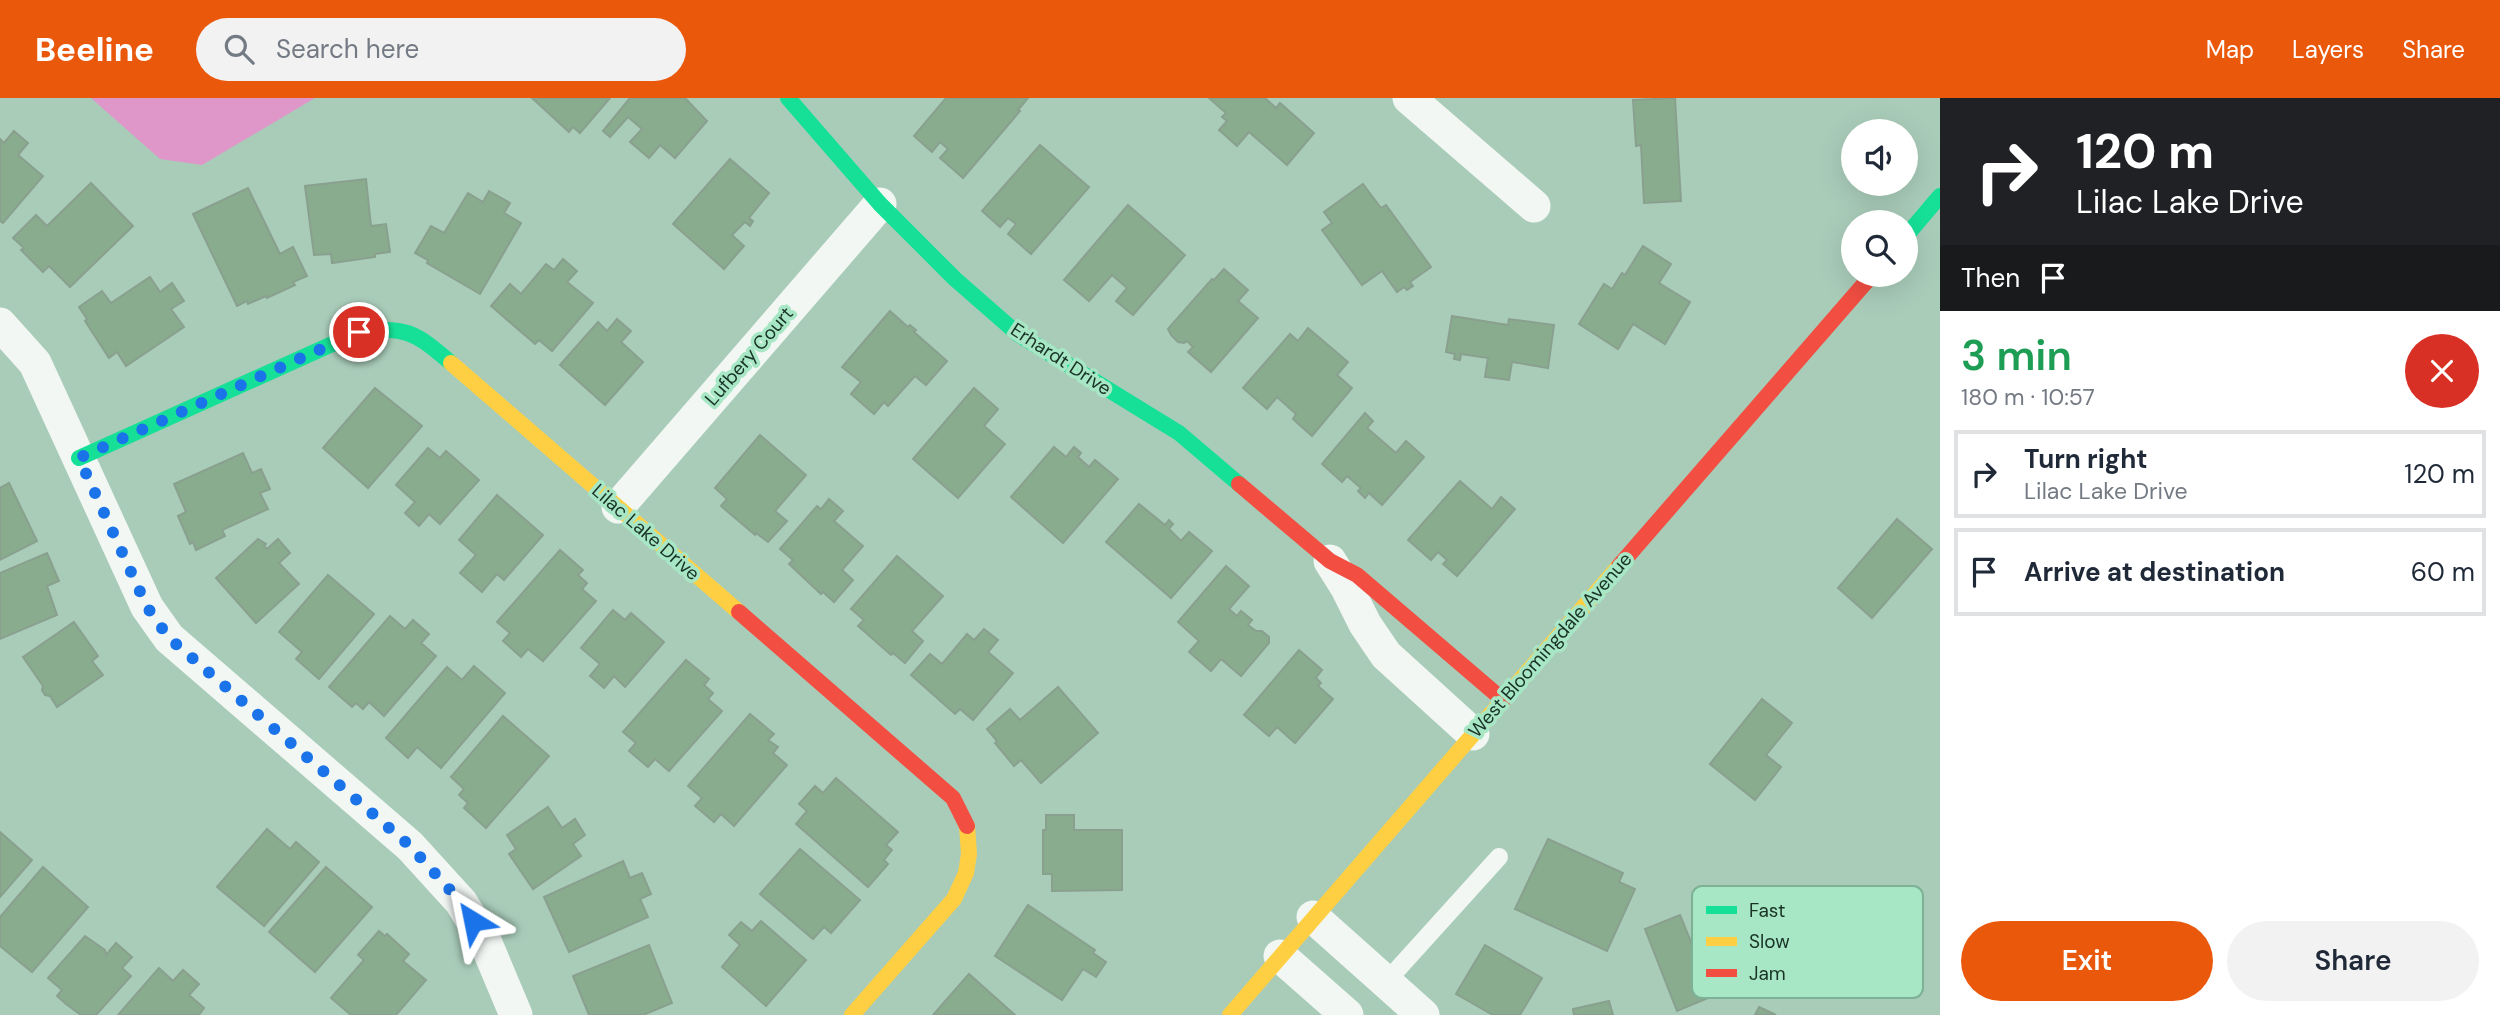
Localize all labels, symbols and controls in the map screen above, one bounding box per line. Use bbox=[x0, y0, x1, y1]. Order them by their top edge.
search box bbox=[196, 18, 686, 81]
text: Beeline bbox=[35, 28, 154, 71]
icon: search bbox=[220, 30, 258, 68]
text: Search here bbox=[276, 32, 419, 66]
text: Map bbox=[2206, 34, 2254, 65]
text: Layers bbox=[2292, 34, 2364, 65]
text: Share bbox=[2402, 34, 2465, 65]
map controls bbox=[1841, 119, 1918, 287]
button: sound bbox=[1841, 119, 1918, 196]
text: 120 m bbox=[2076, 119, 2214, 183]
icon: right bbox=[1961, 126, 2052, 217]
text: Lilac Lake Drive bbox=[2076, 181, 2304, 223]
button: search bbox=[1841, 210, 1918, 287]
icon: arrive bbox=[2034, 259, 2072, 297]
text: Then bbox=[1961, 261, 2020, 295]
street label: Lufbery Court bbox=[699, 301, 799, 411]
pin bbox=[329, 302, 389, 362]
icon: arrive bbox=[340, 313, 378, 351]
street label: Erhardt Drive bbox=[1006, 317, 1116, 401]
text: 3 min bbox=[1961, 328, 2072, 383]
button: close bbox=[2405, 334, 2479, 408]
text: 180 m · 10:57 bbox=[1961, 382, 2095, 412]
text: Turn right bbox=[2024, 442, 2148, 476]
icon: right bbox=[1965, 455, 2003, 493]
text: 120 m bbox=[2404, 457, 2475, 491]
text: Lilac Lake Drive bbox=[2024, 476, 2188, 506]
street label: Lilac Lake Drive bbox=[587, 478, 705, 586]
street label: West Bloomingdale Avenue bbox=[1463, 547, 1637, 743]
icon: arrive bbox=[1965, 553, 2003, 591]
text: Arrive at destination bbox=[2024, 555, 2285, 589]
text: 60 m bbox=[2411, 555, 2475, 589]
position arrow bbox=[436, 884, 510, 958]
legend bbox=[1692, 886, 1923, 998]
text: Fast bbox=[1749, 898, 1785, 923]
button: Exit bbox=[1961, 921, 2213, 1001]
button: Share bbox=[2227, 921, 2479, 1001]
text: Slow bbox=[1749, 929, 1790, 954]
text: Jam bbox=[1749, 961, 1786, 986]

